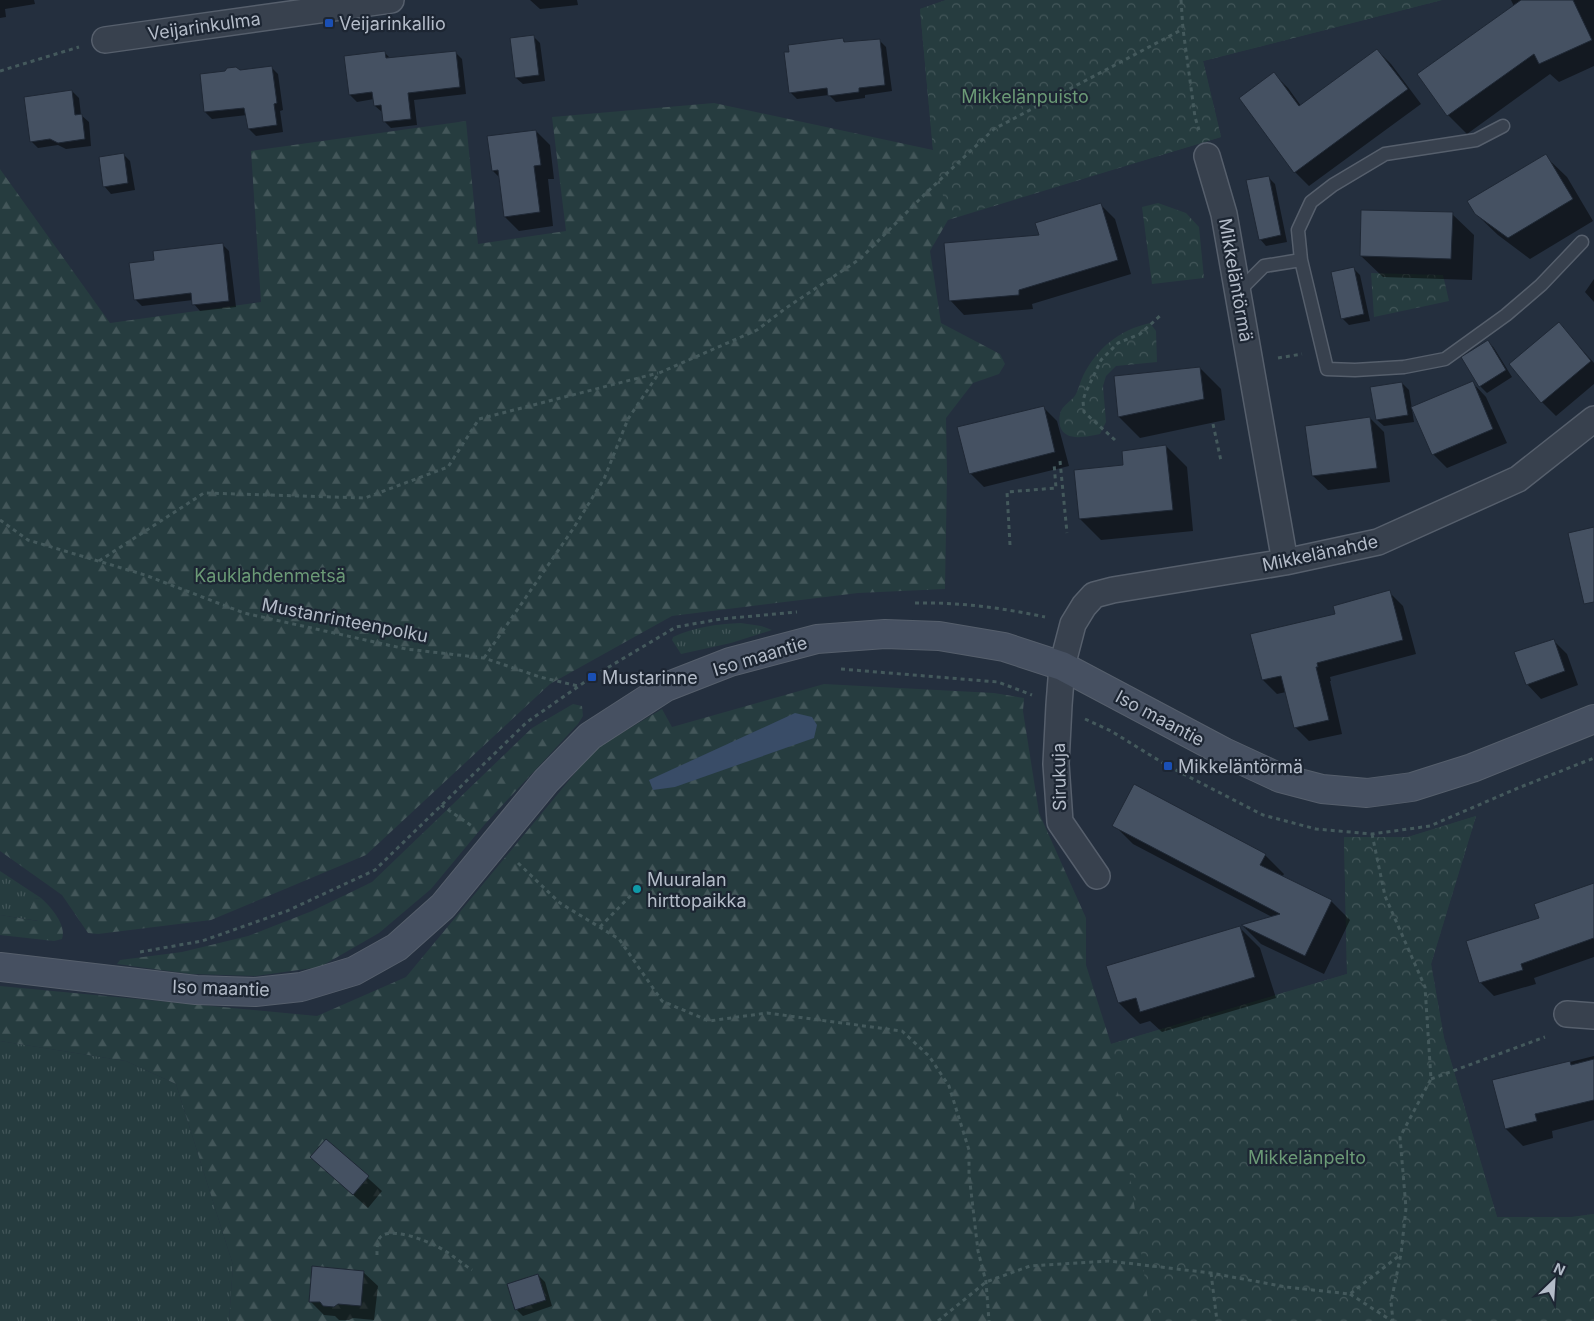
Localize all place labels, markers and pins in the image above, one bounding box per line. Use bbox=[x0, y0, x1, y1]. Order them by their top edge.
place label: Veijarinkallio bbox=[339, 13, 446, 34]
marker: Veijarinkallio bbox=[323, 17, 335, 29]
place label: Mustarinne bbox=[602, 667, 698, 688]
marker: Mustarinne bbox=[586, 671, 598, 683]
place label: Mikkeläntörmä bbox=[1178, 756, 1303, 777]
marker: Mikkeläntörmä bbox=[1162, 760, 1174, 772]
place label: Muuralan hirttopaikka bbox=[647, 869, 747, 911]
marker: Muuralan hirttopaikka bbox=[631, 883, 643, 895]

